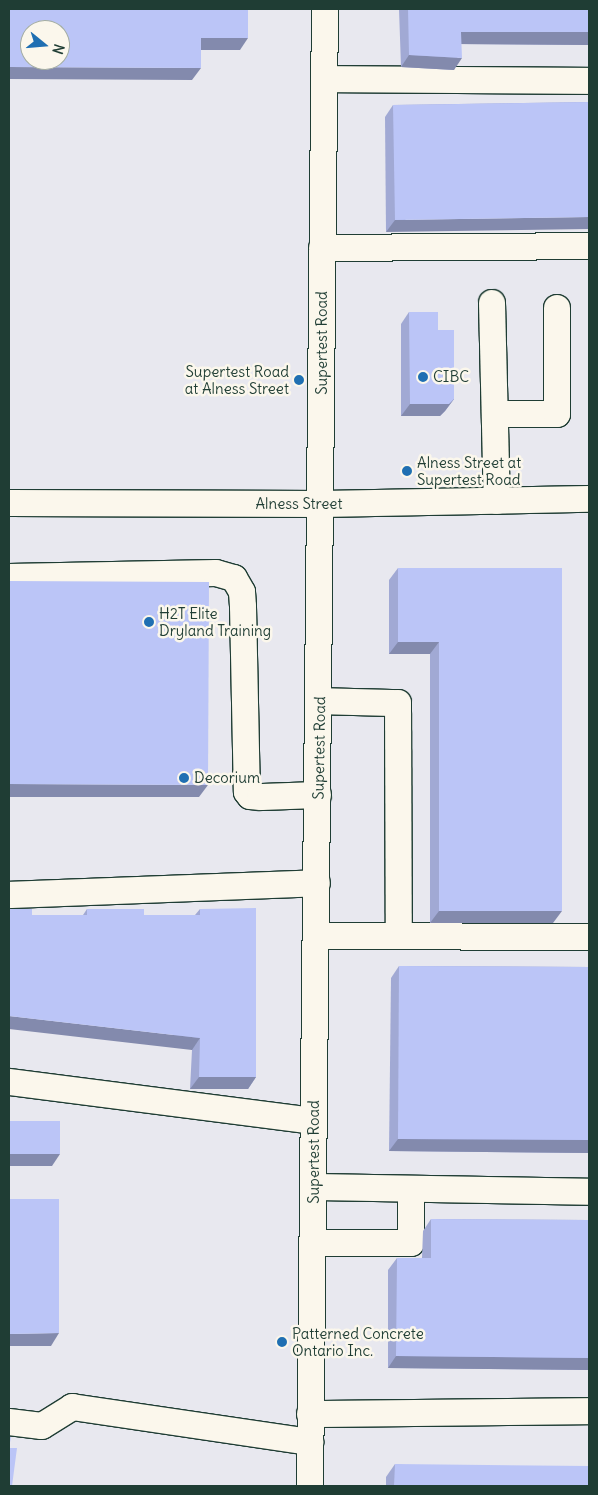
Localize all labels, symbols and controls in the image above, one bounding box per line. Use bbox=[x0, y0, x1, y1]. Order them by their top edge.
north arrow bbox=[20, 20, 70, 70]
text: N bbox=[48, 42, 68, 56]
street label: Supertest Road bbox=[313, 291, 331, 395]
place label: Supertest Road at Alness Street bbox=[185, 362, 289, 397]
place label: CIBC bbox=[433, 368, 469, 386]
marker: CIBC bbox=[417, 371, 429, 383]
marker: Supertest Road at Alness Street bbox=[293, 374, 305, 386]
place label: Alness Street at Supertest Road bbox=[417, 453, 521, 488]
marker: Alness Street at Supertest Road bbox=[401, 465, 413, 477]
street label: Alness Street bbox=[255, 495, 343, 513]
place label: H2T Elite Dryland Training bbox=[159, 604, 271, 639]
marker: H2T Elite Dryland Training bbox=[143, 616, 155, 628]
street label: Supertest Road bbox=[309, 696, 329, 800]
place label: Decorium bbox=[194, 769, 260, 787]
marker: Decorium bbox=[178, 772, 190, 784]
street label: Supertest Road bbox=[305, 1100, 323, 1204]
place label: Patterned Concrete Ontario Inc. bbox=[292, 1324, 424, 1359]
marker: Patterned Concrete Ontario Inc. bbox=[276, 1336, 288, 1348]

